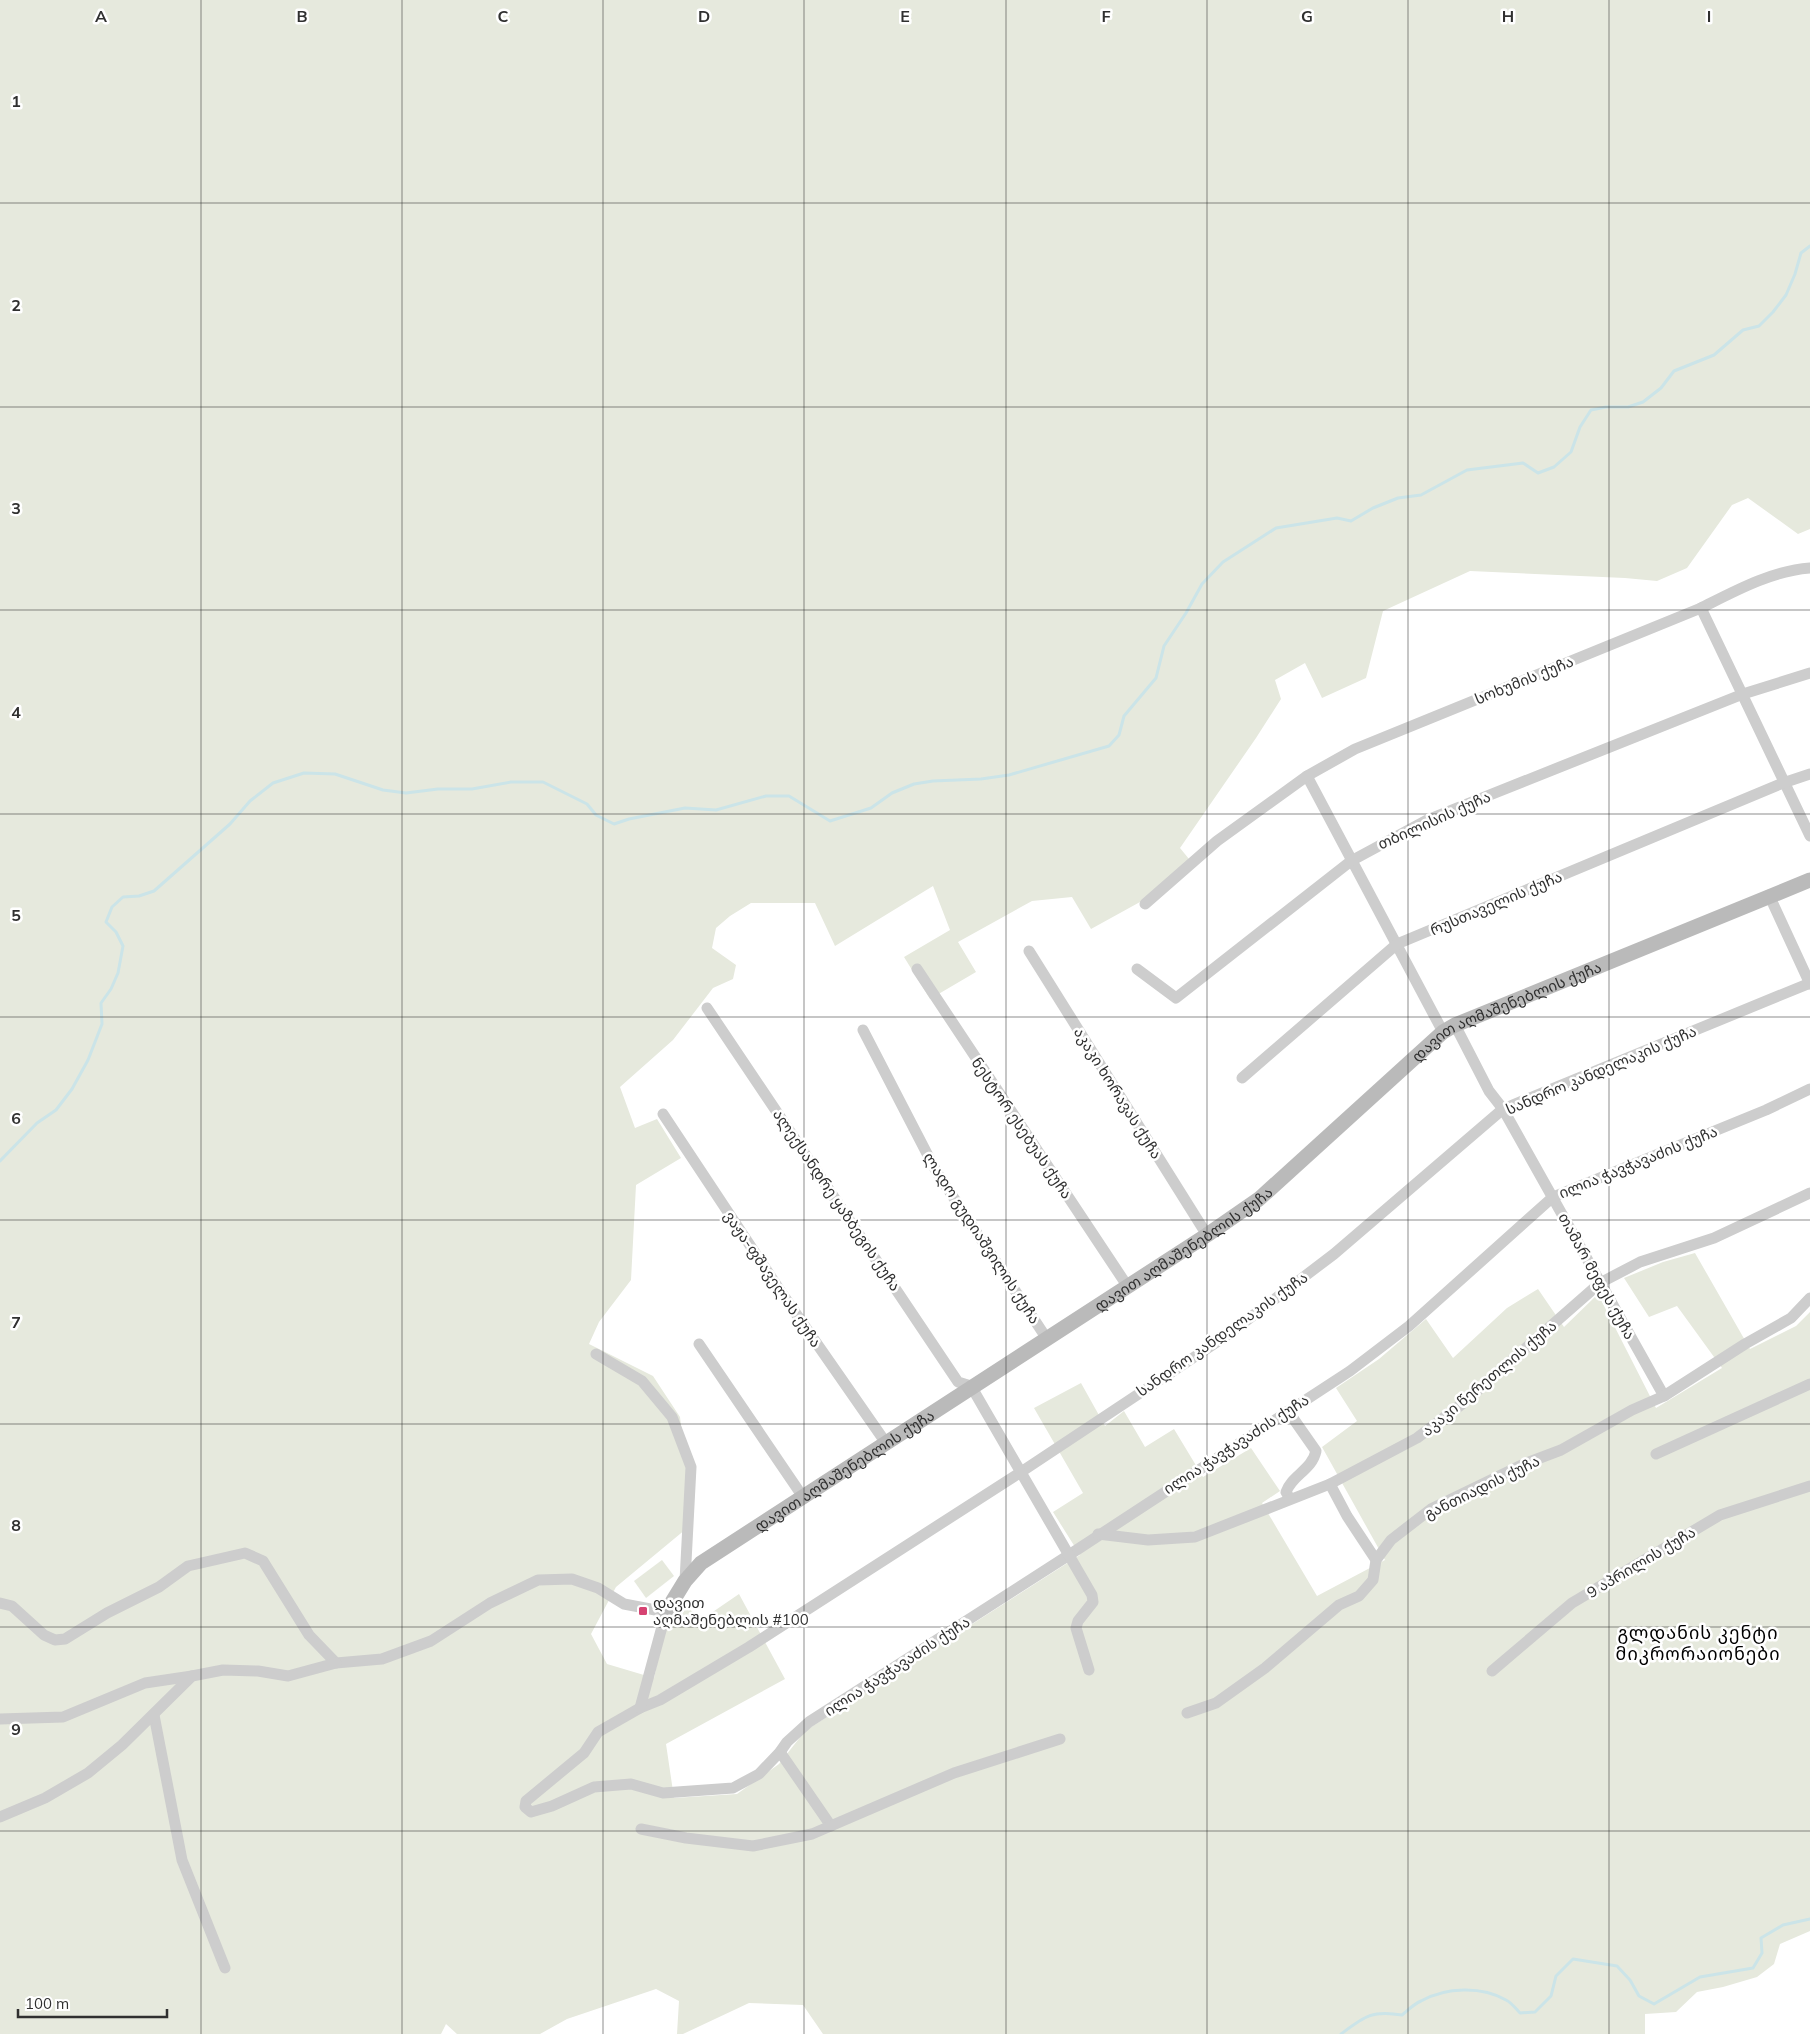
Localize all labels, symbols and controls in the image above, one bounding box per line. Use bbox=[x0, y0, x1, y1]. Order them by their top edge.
text: A bbox=[95, 6, 107, 26]
text: B bbox=[296, 6, 308, 26]
text: C bbox=[498, 6, 509, 26]
text: D bbox=[698, 6, 710, 26]
text: E bbox=[900, 6, 910, 26]
text: F bbox=[1101, 6, 1111, 26]
text: G bbox=[1301, 6, 1313, 26]
text: H bbox=[1502, 6, 1514, 26]
text: I bbox=[1707, 6, 1711, 26]
text: 1 bbox=[11, 91, 21, 111]
text: 2 bbox=[11, 295, 21, 315]
text: 3 bbox=[11, 498, 21, 518]
street label: სოხუმის ქუჩა bbox=[1472, 652, 1576, 708]
text: 4 bbox=[11, 702, 21, 722]
street label: თბილისის ქუჩა bbox=[1375, 787, 1493, 853]
street label: რუსთაველის ქუჩა bbox=[1427, 867, 1565, 939]
text: 5 bbox=[11, 905, 21, 925]
street label: დავით აღმაშენებლის ქუჩა bbox=[1407, 957, 1604, 1066]
street label: სანდრო კანდელაკის ქუჩა bbox=[1503, 1021, 1699, 1119]
street label: აკაკი ხორავას ქუჩა bbox=[1070, 1024, 1166, 1162]
street label: ნესტორ ესებუას ქუჩა bbox=[968, 1054, 1076, 1202]
street label: ალექსანდრე ყაზბეგის ქუჩა bbox=[769, 1105, 905, 1295]
text: 6 bbox=[11, 1108, 21, 1128]
street label: ილია ჭავჭავაძის ქუჩა bbox=[1556, 1121, 1720, 1203]
street label: ლადო გუდიაშვილის ქუჩა bbox=[919, 1149, 1045, 1327]
street label: დავით აღმაშენებლის ქუჩა bbox=[1090, 1182, 1276, 1315]
street label: ვაჟა-ფშაველას ქუჩა bbox=[720, 1207, 826, 1351]
street label: თამარ მეფეს ქუჩა bbox=[1554, 1209, 1640, 1343]
street label: სანდრო კანდელაკის ქუჩა bbox=[1133, 1267, 1311, 1401]
text: 7 bbox=[11, 1312, 21, 1332]
street label: აკაკი წერეთლის ქუჩა bbox=[1418, 1316, 1560, 1440]
street label: ილია ჭავჭავაძის ქუჩა bbox=[1160, 1390, 1312, 1498]
street label: დავით აღმაშენებლის ქუჩა bbox=[751, 1405, 938, 1535]
street label: განთიადის ქუჩა bbox=[1421, 1451, 1543, 1523]
text: 8 bbox=[11, 1515, 21, 1535]
street label: 9 აპრილის ქუჩა bbox=[1583, 1522, 1699, 1602]
place label: დავით აღმაშენებლის #100 bbox=[653, 1593, 809, 1629]
marker: დავით აღმაშენებლის #100 bbox=[637, 1605, 649, 1617]
street label: ილია ჭავჭავაძის ქუჩა bbox=[821, 1612, 973, 1720]
district label: გლდანის კენტი მიკრორაიონები bbox=[1616, 1621, 1780, 1665]
text: 9 bbox=[11, 1719, 21, 1739]
scale bar bbox=[18, 1986, 166, 2018]
text: 100 m bbox=[25, 1994, 69, 2013]

